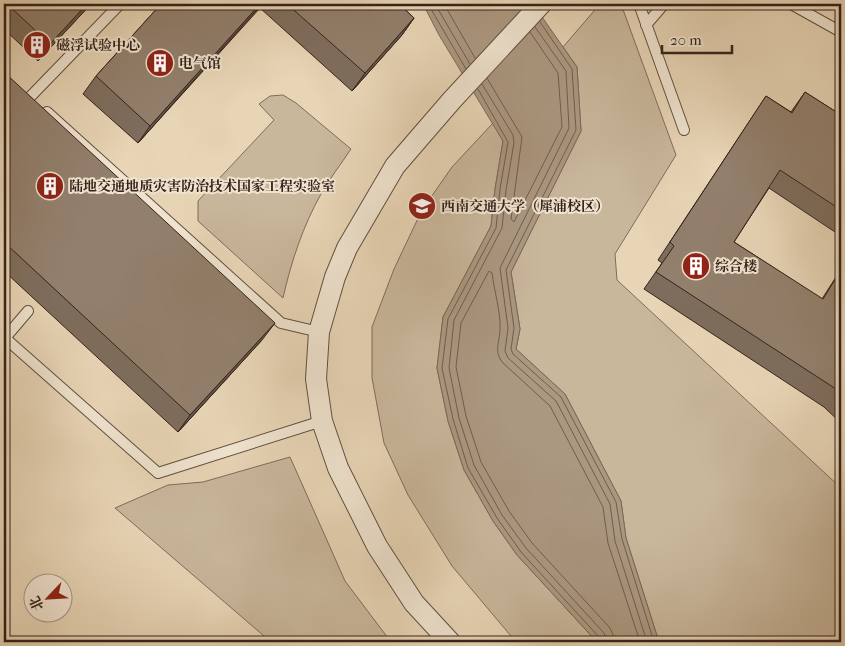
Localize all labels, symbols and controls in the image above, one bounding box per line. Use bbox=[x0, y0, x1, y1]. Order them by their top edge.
scale bar bbox=[662, 22, 732, 54]
building icon: 磁浮试验中心 bbox=[22, 30, 52, 60]
text: 20 m bbox=[670, 31, 702, 49]
place label: 磁浮试验中心 bbox=[56, 37, 140, 54]
building icon: 电气馆 bbox=[145, 48, 175, 78]
place label: 电气馆 bbox=[179, 55, 221, 72]
building icon: 陆地交通地质灾害防治技术国家工程实验室 bbox=[35, 171, 65, 201]
place label: 陆地交通地质灾害防治技术国家工程实验室 bbox=[69, 178, 335, 195]
school or university icon: 西南交通大学（犀浦校区） bbox=[407, 191, 437, 221]
place label: 西南交通大学（犀浦校区） bbox=[441, 198, 609, 215]
building icon: 综合楼 bbox=[681, 251, 711, 281]
place label: 综合楼 bbox=[715, 258, 757, 275]
north arrow bbox=[22, 574, 72, 624]
text: 北 bbox=[26, 593, 47, 613]

